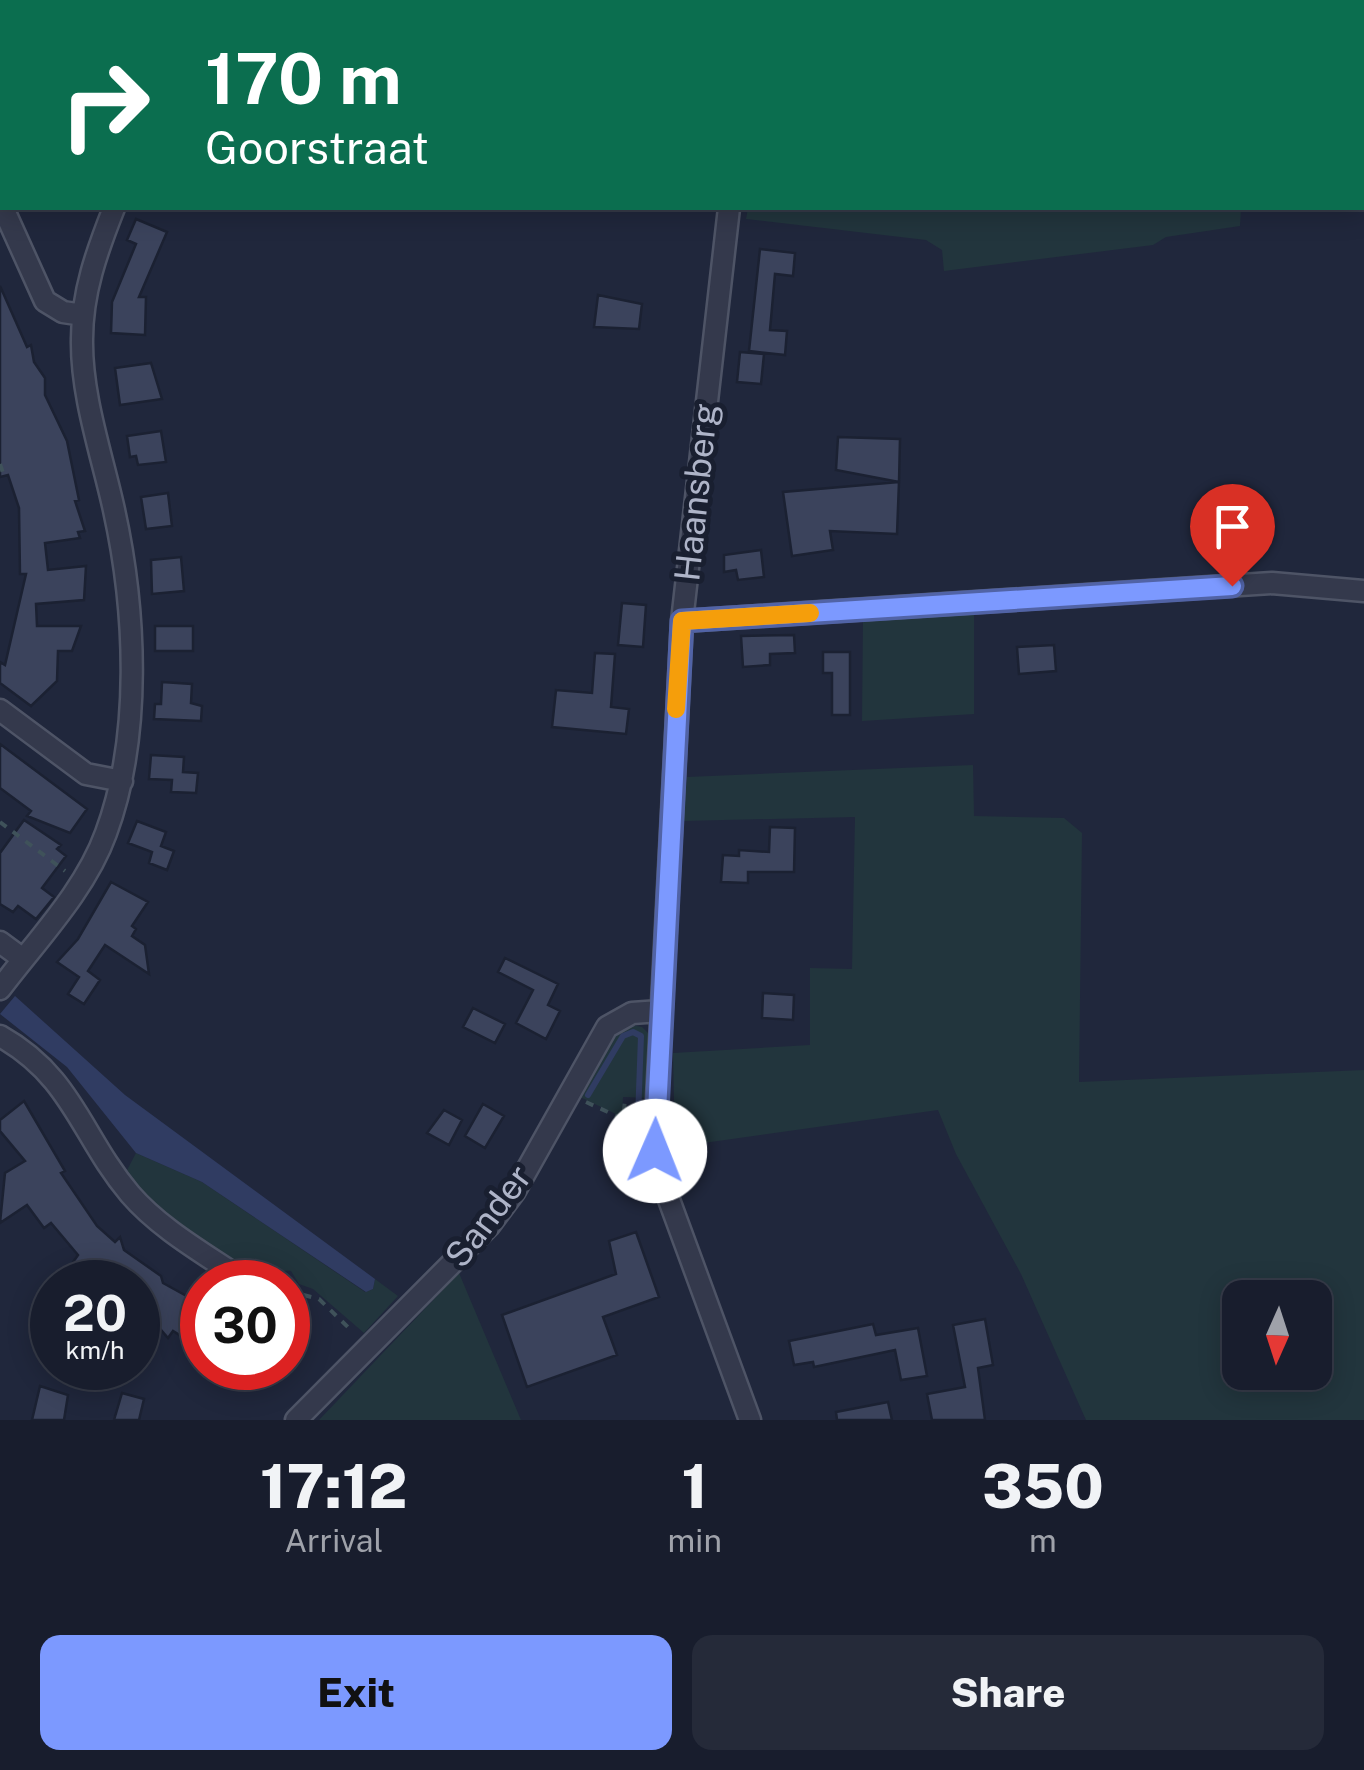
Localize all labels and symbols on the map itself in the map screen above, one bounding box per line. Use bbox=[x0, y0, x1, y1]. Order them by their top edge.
street label: Haansberg bbox=[666, 401, 726, 583]
pin bbox=[1190, 484, 1275, 587]
position arrow bbox=[603, 1099, 707, 1203]
street label: Sander bbox=[436, 1157, 540, 1275]
speed limit sign: 30 bbox=[180, 1260, 310, 1390]
north arrow bbox=[1222, 1280, 1332, 1390]

